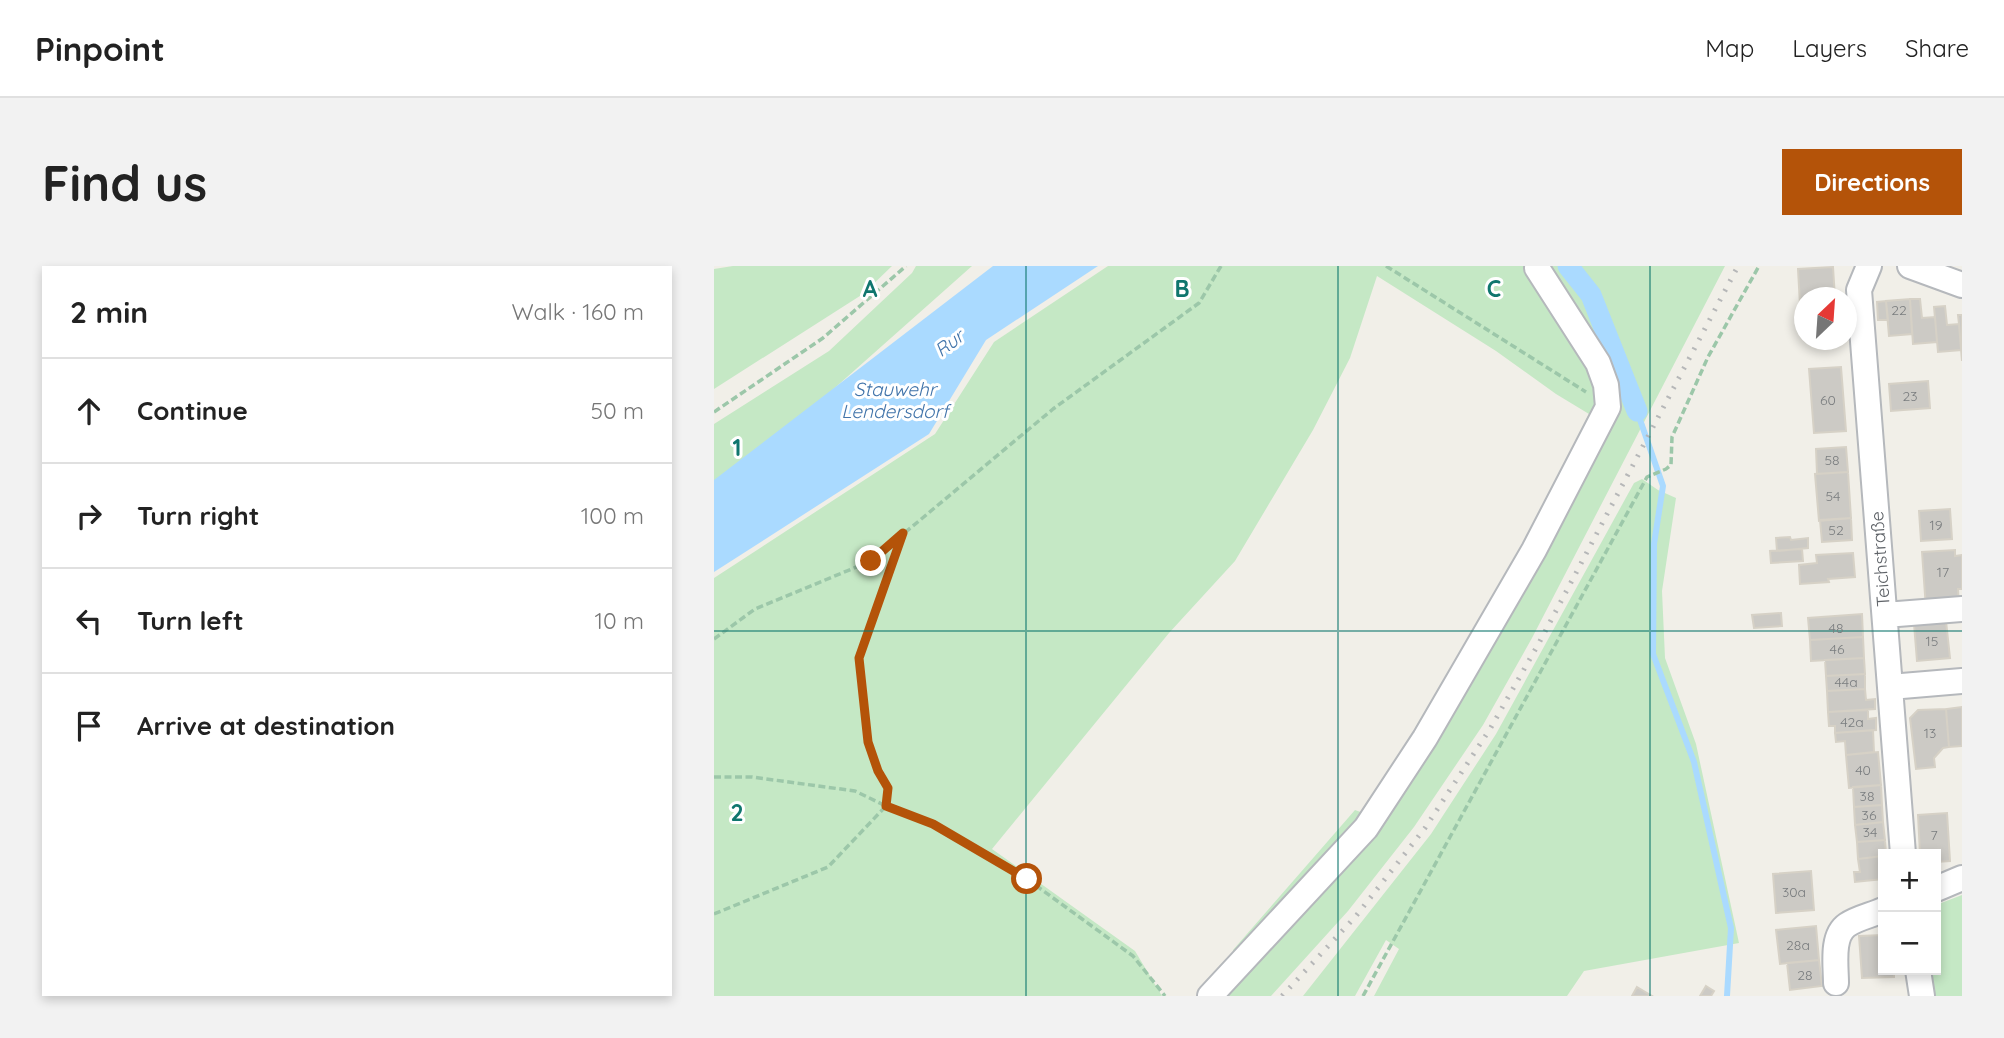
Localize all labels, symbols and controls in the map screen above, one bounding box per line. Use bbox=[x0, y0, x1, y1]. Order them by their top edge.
text: Pinpoint bbox=[35, 28, 165, 69]
text: Map bbox=[1705, 33, 1754, 63]
text: Layers bbox=[1792, 33, 1867, 63]
text: Share bbox=[1905, 33, 1969, 63]
button: Directions bbox=[1782, 149, 1962, 215]
text: Find us bbox=[42, 152, 207, 213]
text: A bbox=[863, 274, 878, 303]
text: B bbox=[1174, 274, 1190, 303]
text: C bbox=[1487, 274, 1501, 303]
north arrow bbox=[1794, 287, 1857, 350]
text: 2 min bbox=[70, 293, 148, 331]
text: Walk · 160 m bbox=[512, 297, 644, 326]
house number: 22 bbox=[1891, 301, 1907, 319]
water label: Rur bbox=[930, 323, 971, 362]
water label: Stauwehr Lendersdorf bbox=[841, 377, 952, 423]
house number: 23 bbox=[1902, 387, 1918, 405]
house number: 60 bbox=[1820, 391, 1836, 409]
icon: ahead bbox=[70, 392, 108, 430]
text: Continue bbox=[137, 394, 248, 427]
text: 50 m bbox=[591, 396, 644, 425]
text: 1 bbox=[733, 433, 741, 462]
house number: 58 bbox=[1824, 451, 1840, 469]
house number: 54 bbox=[1825, 487, 1841, 505]
icon: right bbox=[70, 497, 108, 535]
text: Turn right bbox=[137, 499, 259, 532]
text: 100 m bbox=[581, 501, 644, 530]
street label: Teichstraße bbox=[1865, 511, 1895, 607]
house number: 19 bbox=[1930, 516, 1943, 534]
house number: 52 bbox=[1828, 521, 1844, 539]
route end bbox=[855, 545, 886, 576]
house number: 17 bbox=[1937, 563, 1949, 581]
icon: left bbox=[70, 602, 108, 640]
text: Turn left bbox=[137, 604, 244, 637]
text: 10 m bbox=[595, 606, 644, 635]
house number: 48 bbox=[1829, 619, 1843, 637]
house number: 15 bbox=[1926, 632, 1938, 650]
house number: 46 bbox=[1830, 640, 1845, 658]
house number: 44a bbox=[1834, 673, 1858, 691]
icon: arrive bbox=[70, 707, 108, 745]
text: Arrive at destination bbox=[137, 709, 395, 742]
house number: 42a bbox=[1840, 713, 1864, 731]
house number: 13 bbox=[1924, 724, 1936, 742]
house number: 40 bbox=[1855, 761, 1871, 779]
house number: 38 bbox=[1860, 787, 1874, 805]
text: 2 bbox=[730, 798, 744, 827]
house number: 36 bbox=[1862, 806, 1877, 824]
house number: 34 bbox=[1863, 823, 1877, 841]
house number: 7 bbox=[1930, 826, 1938, 844]
map controls bbox=[1878, 849, 1941, 975]
button: + bbox=[1878, 849, 1941, 912]
route start bbox=[1011, 863, 1042, 894]
house number: 30a bbox=[1782, 883, 1806, 901]
button: − bbox=[1878, 912, 1941, 975]
house number: 28a bbox=[1786, 936, 1810, 954]
house number: 28 bbox=[1797, 966, 1813, 984]

